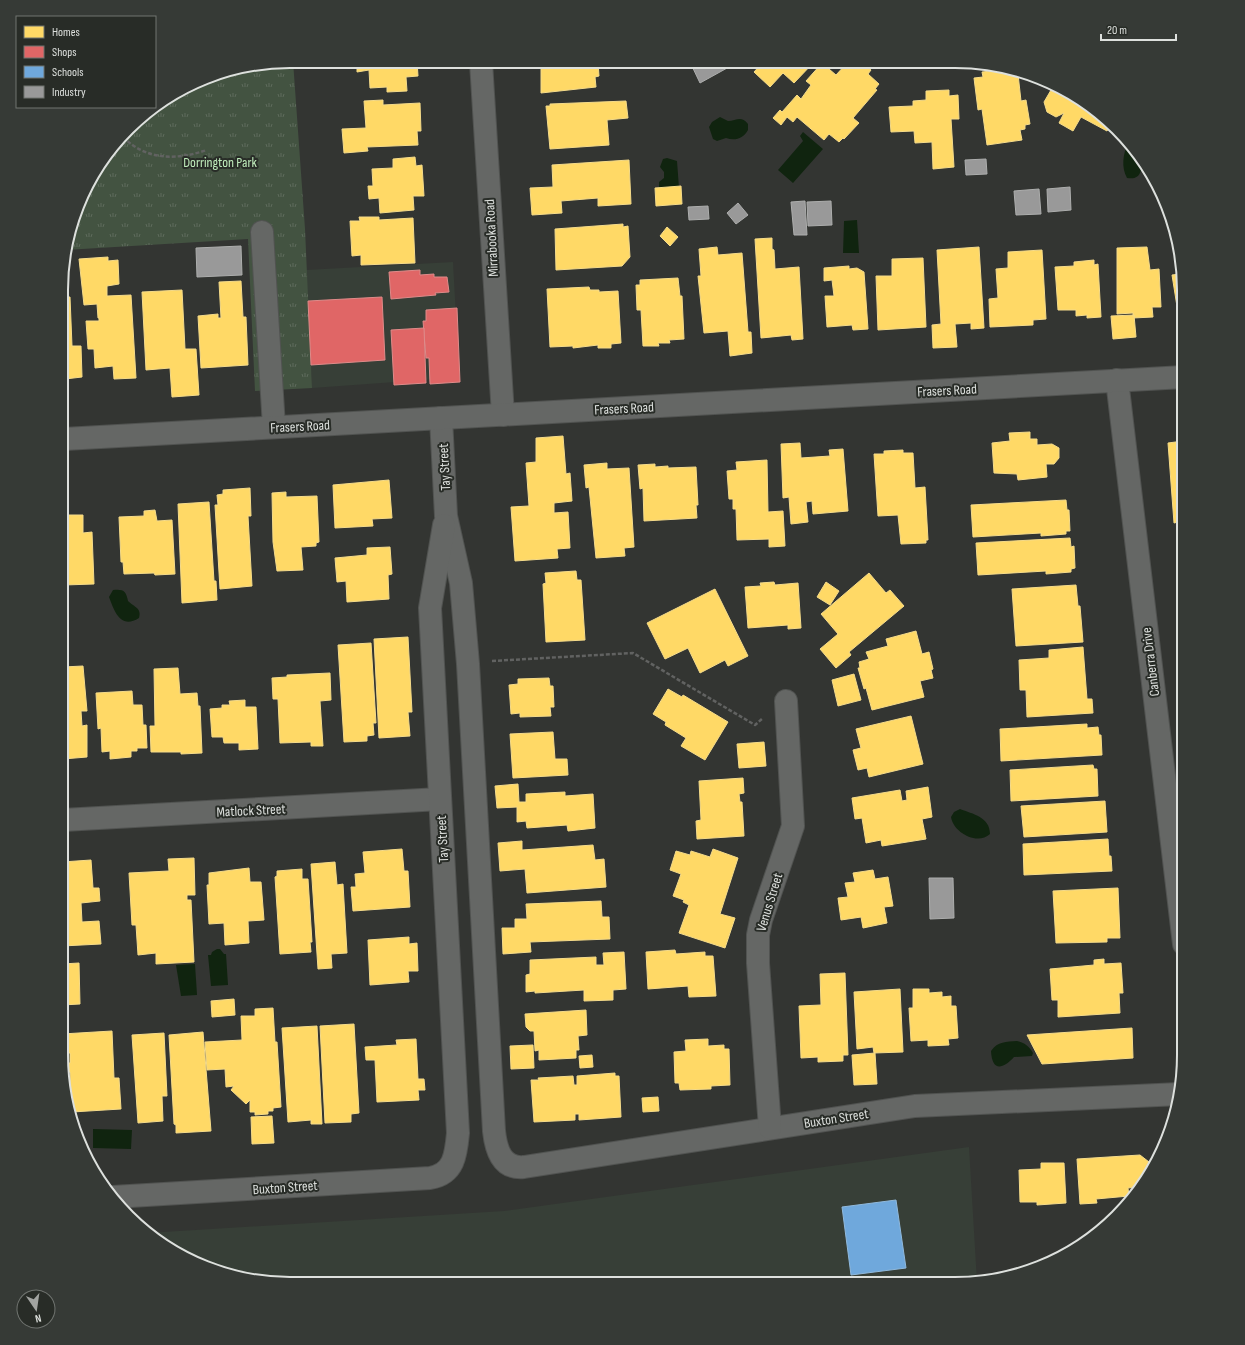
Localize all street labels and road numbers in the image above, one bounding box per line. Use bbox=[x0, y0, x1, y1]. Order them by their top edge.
street label: Mirrabooka Road bbox=[481, 199, 502, 277]
street label: Frasers Road bbox=[917, 380, 977, 401]
street label: Frasers Road bbox=[594, 398, 654, 419]
street label: Frasers Road bbox=[270, 416, 330, 437]
street label: Tay Street bbox=[435, 443, 454, 491]
street label: Canberra Drive bbox=[1138, 627, 1163, 697]
street label: Matlock Street bbox=[216, 800, 286, 821]
street label: Tay Street bbox=[433, 815, 452, 863]
street label: Venus Street bbox=[753, 871, 786, 933]
street label: Buxton Street bbox=[803, 1105, 870, 1132]
street label: Buxton Street bbox=[252, 1177, 318, 1198]

